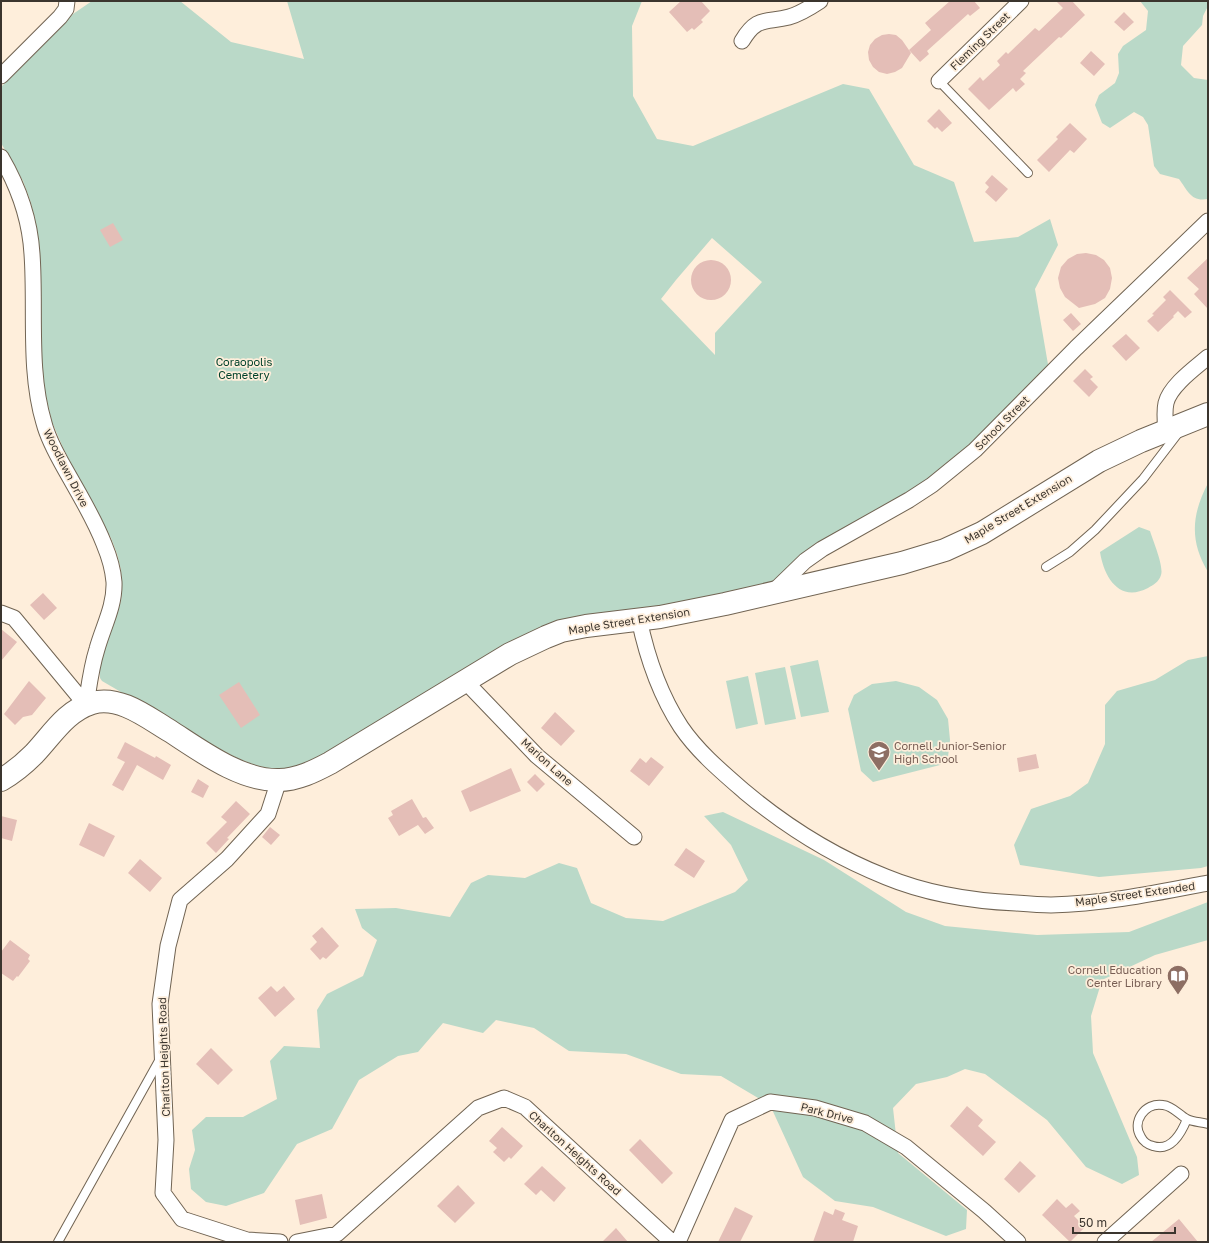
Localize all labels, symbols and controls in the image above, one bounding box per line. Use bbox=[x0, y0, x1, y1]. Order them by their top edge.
street label: Fleming Street bbox=[947, 9, 1012, 72]
park label: Coraopolis Cemetery bbox=[216, 355, 273, 381]
street label: School Street bbox=[972, 393, 1032, 453]
street label: Woodlawn Drive bbox=[41, 427, 92, 509]
street label: Maple Street Extension bbox=[962, 471, 1074, 546]
street label: Maple Street Extension bbox=[567, 604, 691, 637]
street label: Marion Lane bbox=[519, 735, 576, 788]
school or university icon: Cornell Junior-Senior High School bbox=[866, 739, 892, 772]
place label: Cornell Junior-Senior High School bbox=[894, 739, 1007, 765]
street label: Maple Street Extended bbox=[1074, 879, 1196, 908]
place label: Cornell Education Center Library bbox=[1068, 963, 1162, 989]
library icon: Cornell Education Center Library bbox=[1165, 963, 1191, 996]
street label: Charlton Heights Road bbox=[155, 997, 172, 1117]
street label: Park Drive bbox=[799, 1100, 855, 1125]
street label: Charlton Heights Road bbox=[527, 1108, 624, 1197]
scale bar bbox=[1073, 1209, 1175, 1235]
text: 50 m bbox=[1079, 1215, 1107, 1230]

